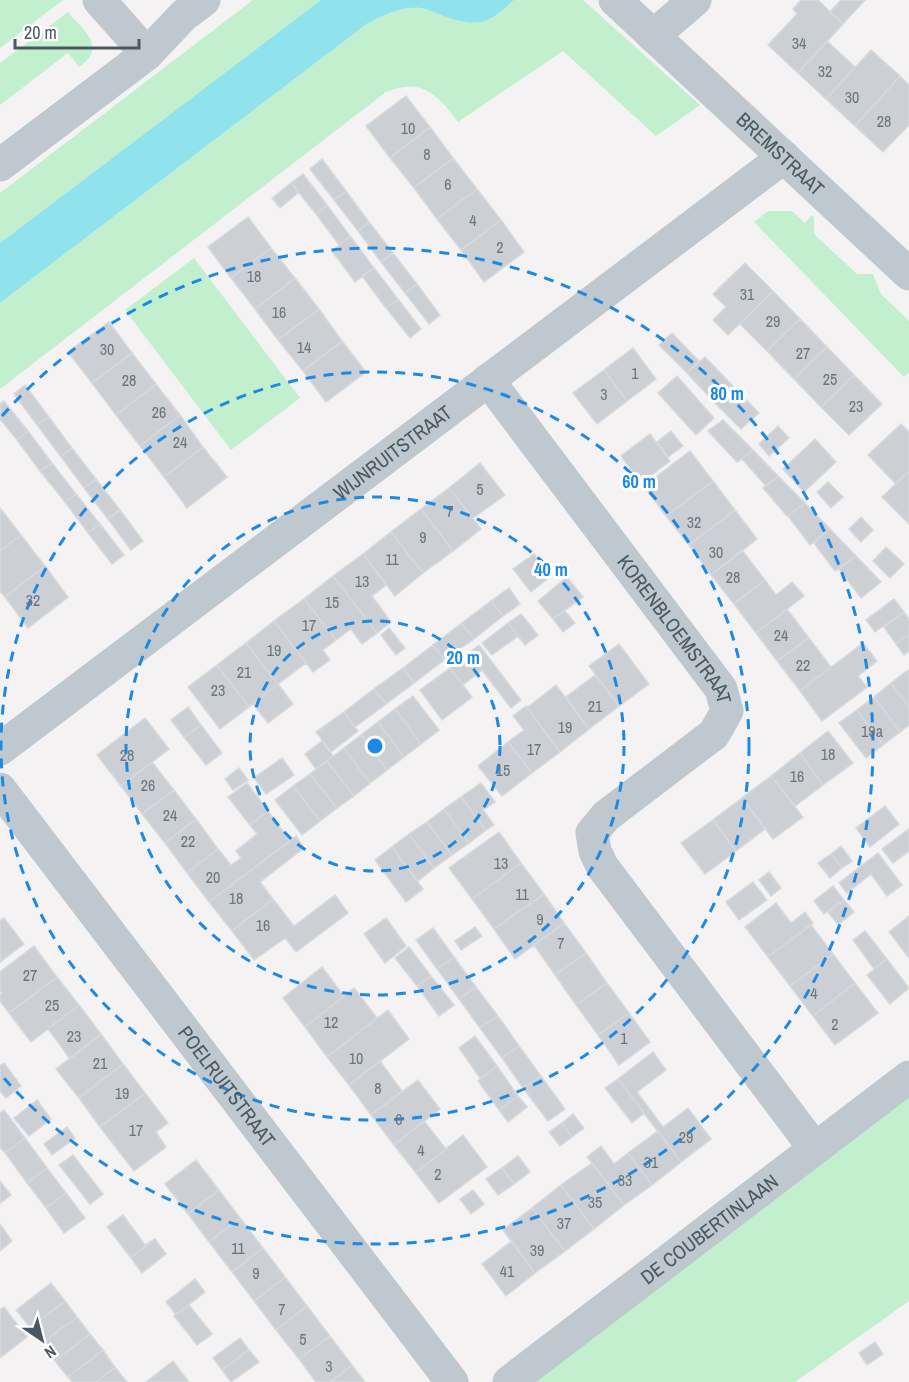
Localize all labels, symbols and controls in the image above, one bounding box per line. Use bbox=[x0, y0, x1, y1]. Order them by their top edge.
scale bar bbox=[15, 12, 140, 50]
text: 20 m bbox=[24, 20, 57, 45]
house number: 34 bbox=[792, 32, 806, 54]
house number: 32 bbox=[818, 60, 832, 82]
house number: 30 bbox=[845, 86, 859, 108]
street label: BREMSTRAAT bbox=[731, 106, 830, 201]
house number: 28 bbox=[877, 110, 891, 132]
house number: 10 bbox=[401, 117, 415, 139]
house number: 8 bbox=[423, 143, 431, 165]
house number: 6 bbox=[444, 173, 452, 195]
house number: 4 bbox=[469, 209, 477, 231]
house number: 2 bbox=[496, 236, 504, 258]
house number: 18 bbox=[247, 265, 261, 287]
house number: 31 bbox=[740, 283, 755, 305]
house number: 16 bbox=[272, 301, 286, 323]
house number: 29 bbox=[766, 310, 780, 332]
house number: 14 bbox=[297, 336, 311, 358]
house number: 30 bbox=[100, 338, 114, 360]
house number: 27 bbox=[796, 342, 810, 364]
house number: 1 bbox=[631, 362, 639, 384]
house number: 25 bbox=[823, 368, 837, 390]
house number: 28 bbox=[122, 369, 136, 391]
text: 80 m bbox=[710, 381, 744, 406]
house number: 3 bbox=[600, 383, 608, 405]
house number: 23 bbox=[849, 395, 863, 417]
street label: WIJNRUITSTRAAT bbox=[328, 399, 457, 506]
house number: 26 bbox=[152, 401, 166, 423]
house number: 24 bbox=[173, 431, 187, 453]
text: 60 m bbox=[622, 469, 656, 494]
house number: 5 bbox=[476, 478, 484, 500]
house number: 7 bbox=[446, 500, 454, 522]
house number: 32 bbox=[687, 511, 701, 533]
house number: 9 bbox=[419, 526, 427, 548]
house number: 30 bbox=[709, 541, 723, 563]
house number: 11 bbox=[385, 548, 400, 570]
street label: KORENBLOEMSTRAAT bbox=[611, 549, 738, 707]
text: 40 m bbox=[534, 557, 568, 582]
house number: 28 bbox=[726, 566, 740, 588]
house number: 13 bbox=[355, 570, 369, 592]
house number: 32 bbox=[26, 589, 40, 611]
house number: 15 bbox=[325, 591, 339, 613]
house number: 17 bbox=[302, 614, 316, 636]
house number: 24 bbox=[774, 624, 788, 646]
house number: 19 bbox=[267, 639, 281, 661]
text: 20 m bbox=[446, 645, 480, 670]
house number: 22 bbox=[796, 654, 810, 676]
house number: 21 bbox=[237, 661, 252, 683]
house number: 23 bbox=[211, 679, 225, 701]
house number: 21 bbox=[588, 695, 603, 717]
house number: 19 bbox=[558, 716, 572, 738]
house number: 19a bbox=[861, 720, 884, 742]
centre of rings bbox=[365, 736, 385, 756]
house number: 17 bbox=[527, 738, 541, 760]
house number: 18 bbox=[821, 743, 835, 765]
house number: 28 bbox=[120, 744, 134, 766]
house number: 15 bbox=[496, 759, 510, 781]
house number: 16 bbox=[790, 765, 804, 787]
house number: 26 bbox=[141, 774, 155, 796]
house number: 24 bbox=[163, 804, 177, 826]
house number: 22 bbox=[181, 830, 195, 852]
house number: 13 bbox=[494, 852, 508, 874]
house number: 20 bbox=[206, 866, 220, 888]
house number: 11 bbox=[515, 883, 530, 905]
house number: 18 bbox=[229, 887, 243, 909]
house number: 9 bbox=[536, 908, 544, 930]
house number: 16 bbox=[256, 914, 270, 936]
house number: 7 bbox=[557, 932, 565, 954]
house number: 27 bbox=[23, 964, 37, 986]
house number: 4 bbox=[810, 982, 818, 1004]
house number: 25 bbox=[45, 994, 59, 1016]
house number: 12 bbox=[324, 1011, 338, 1033]
house number: 2 bbox=[831, 1013, 839, 1035]
street label: POELRUITSTRAAT bbox=[172, 1020, 282, 1152]
house number: 23 bbox=[67, 1025, 81, 1047]
house number: 1 bbox=[620, 1027, 628, 1049]
house number: 10 bbox=[349, 1047, 363, 1069]
house number: 21 bbox=[93, 1052, 108, 1074]
house number: 8 bbox=[374, 1077, 382, 1099]
house number: 19 bbox=[115, 1082, 129, 1104]
house number: 6 bbox=[395, 1108, 403, 1130]
house number: 17 bbox=[129, 1119, 143, 1141]
house number: 29 bbox=[679, 1126, 693, 1148]
house number: 4 bbox=[417, 1139, 425, 1161]
house number: 31 bbox=[644, 1151, 659, 1173]
house number: 2 bbox=[434, 1163, 442, 1185]
street label: DE COUBERTINLAAN bbox=[635, 1168, 784, 1290]
house number: 33 bbox=[618, 1169, 632, 1191]
house number: 35 bbox=[588, 1191, 602, 1213]
house number: 37 bbox=[557, 1212, 571, 1234]
house number: 11 bbox=[231, 1237, 246, 1259]
house number: 39 bbox=[530, 1239, 544, 1261]
house number: 41 bbox=[500, 1260, 515, 1282]
house number: 9 bbox=[252, 1262, 260, 1284]
house number: 7 bbox=[278, 1298, 286, 1320]
north arrow bbox=[12, 1310, 72, 1370]
house number: 5 bbox=[299, 1328, 307, 1350]
text: N bbox=[40, 1341, 61, 1364]
house number: 3 bbox=[325, 1355, 333, 1377]

